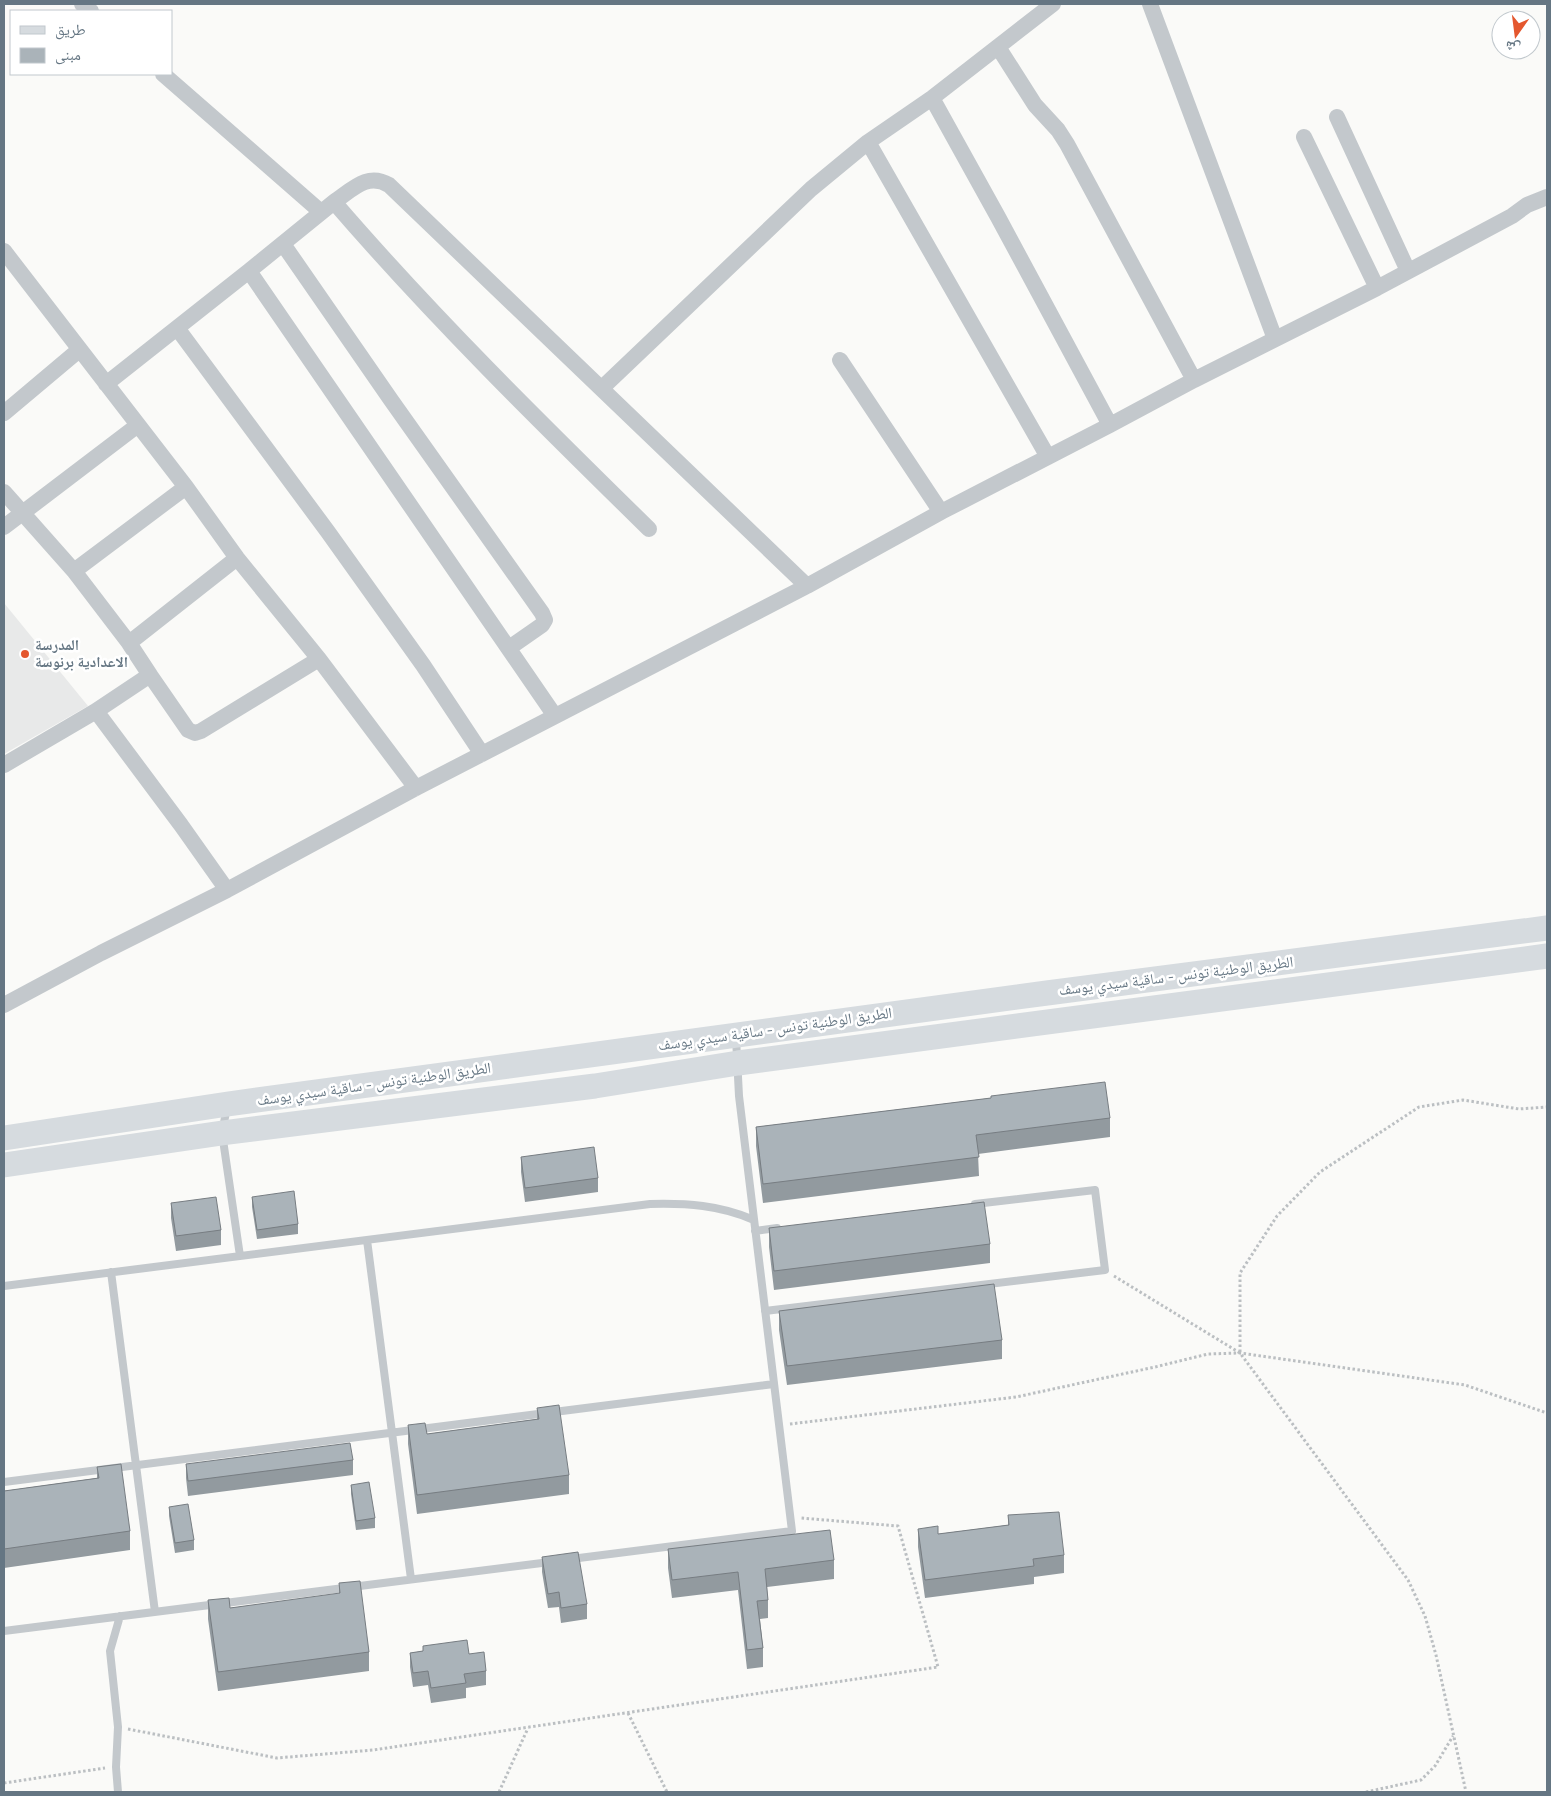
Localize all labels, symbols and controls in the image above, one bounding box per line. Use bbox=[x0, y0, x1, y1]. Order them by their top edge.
legend bbox=[10, 10, 172, 75]
north arrow bbox=[1491, 10, 1541, 60]
text: طريق bbox=[55, 21, 86, 40]
text: ش bbox=[1504, 37, 1522, 57]
text: مبنى bbox=[55, 46, 81, 65]
place label: المدرسة الاعدادية برنوسة bbox=[35, 636, 128, 671]
marker: المدرسة الاعدادية برنوسة bbox=[19, 648, 31, 660]
street label: الطريق الوطنية تونس - ساقية سيدي يوسف bbox=[1058, 953, 1295, 1002]
street label: الطريق الوطنية تونس - ساقية سيدي يوسف bbox=[657, 1004, 894, 1057]
street label: الطريق الوطنية تونس - ساقية سيدي يوسف bbox=[256, 1059, 493, 1112]

